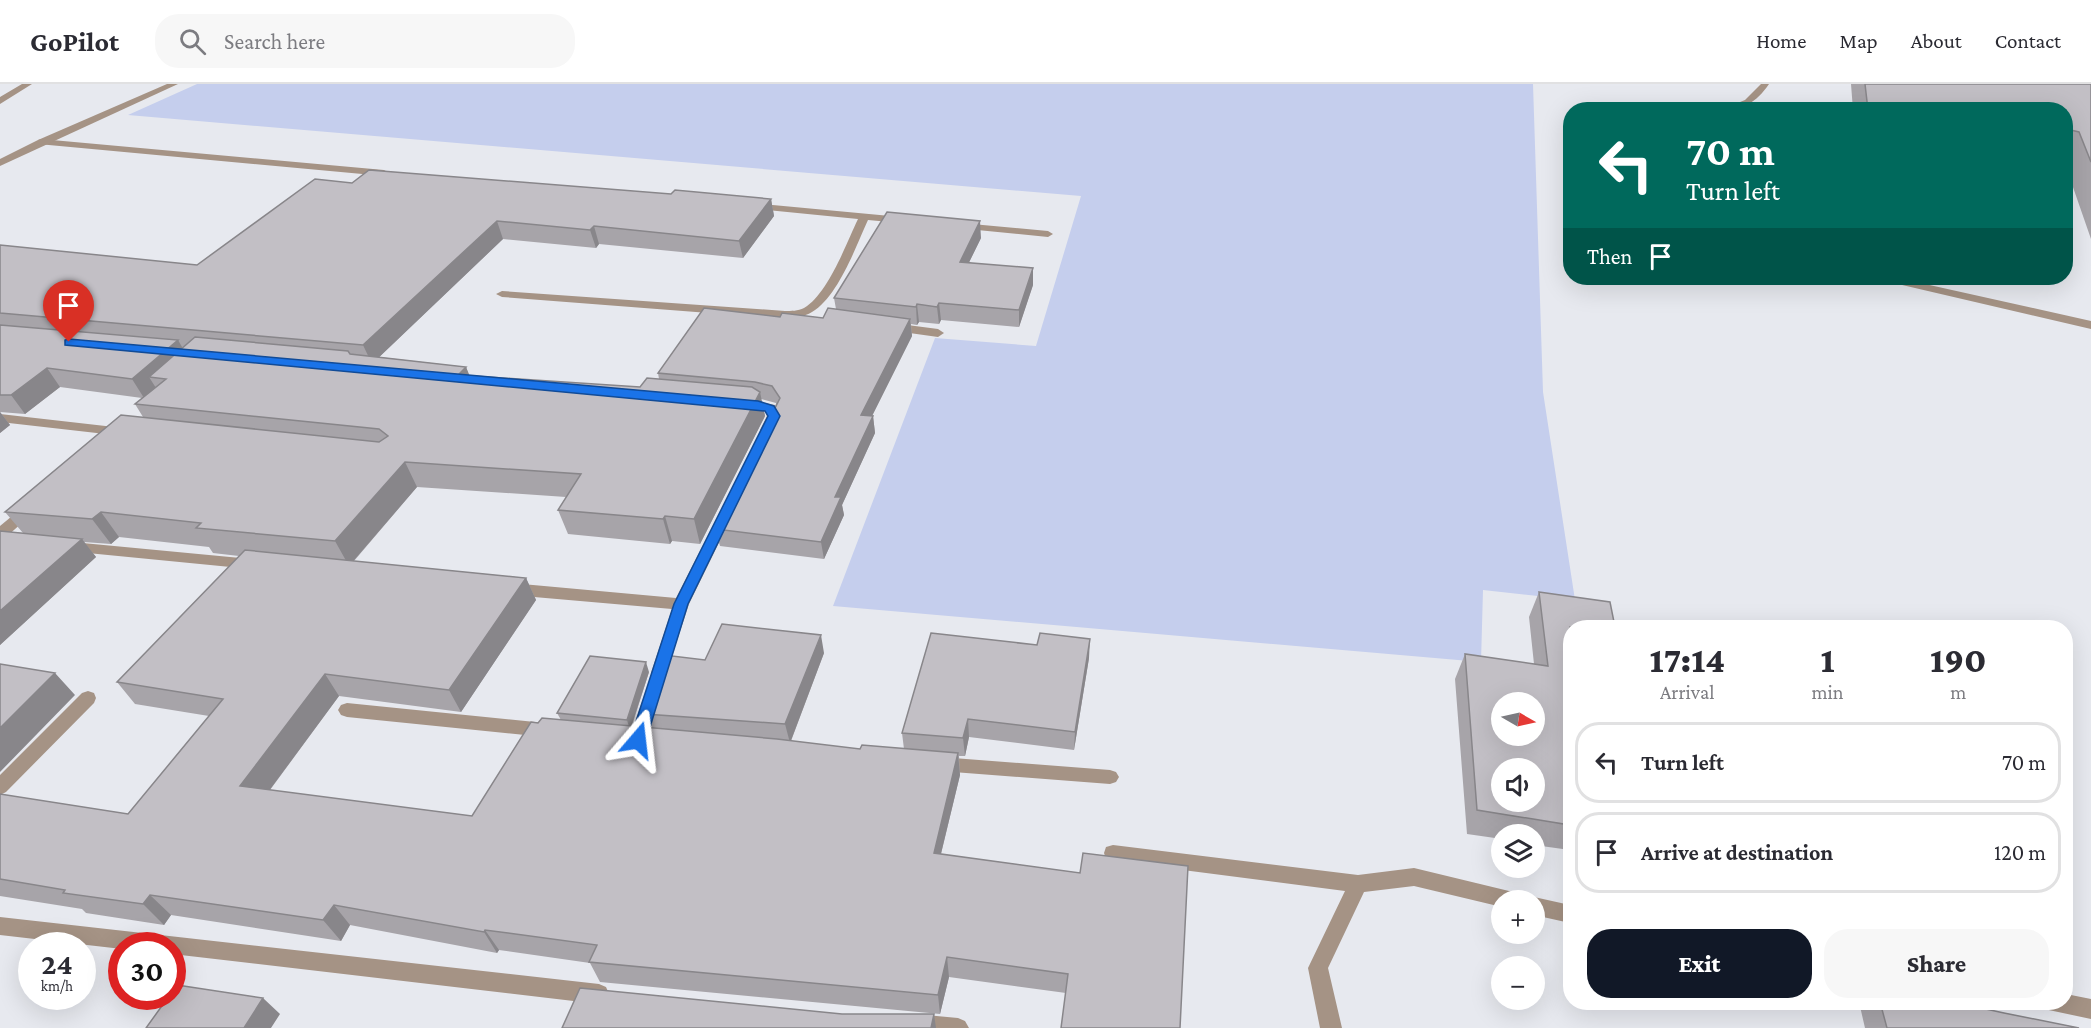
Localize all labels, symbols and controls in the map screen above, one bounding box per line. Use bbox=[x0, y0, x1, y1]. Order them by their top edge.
search box bbox=[155, 14, 575, 68]
icon: search bbox=[176, 25, 209, 58]
text: GoPilot bbox=[30, 26, 119, 57]
text: Search here bbox=[224, 29, 325, 54]
text: Home bbox=[1756, 29, 1806, 53]
text: Map bbox=[1839, 29, 1878, 53]
text: About bbox=[1911, 29, 1962, 53]
text: Contact bbox=[1995, 29, 2061, 53]
icon: left bbox=[1587, 126, 1665, 204]
text: 70 m bbox=[1686, 127, 1775, 174]
text: Turn left bbox=[1686, 176, 1780, 206]
icon: arrive bbox=[1644, 240, 1677, 273]
text: Then bbox=[1587, 244, 1632, 269]
pin bbox=[43, 280, 94, 342]
icon: arrive bbox=[52, 289, 85, 322]
text: 17:14 bbox=[1649, 640, 1725, 680]
text: 1 bbox=[1820, 640, 1835, 680]
text: 190 bbox=[1930, 640, 1987, 680]
text: Arrival bbox=[1660, 681, 1714, 703]
text: min bbox=[1811, 681, 1844, 703]
text: m bbox=[1950, 681, 1966, 703]
north arrow bbox=[1491, 692, 1545, 746]
map controls bbox=[1491, 692, 1545, 1010]
position arrow bbox=[606, 708, 670, 772]
icon: left bbox=[1590, 746, 1623, 779]
text: Turn left bbox=[1641, 750, 1724, 775]
text: 70 m bbox=[2002, 750, 2046, 775]
button: sound bbox=[1491, 758, 1545, 812]
button: layers bbox=[1491, 824, 1545, 878]
icon: arrive bbox=[1590, 836, 1623, 869]
text: Arrive at destination bbox=[1641, 840, 1833, 865]
text: 120 m bbox=[1994, 840, 2046, 865]
button: + bbox=[1491, 890, 1545, 944]
button: Exit bbox=[1587, 929, 1812, 998]
button: Share bbox=[1824, 929, 2049, 998]
speed limit sign: 30 bbox=[108, 932, 186, 1010]
text: 24 bbox=[41, 947, 73, 980]
button: − bbox=[1491, 956, 1545, 1010]
text: km/h bbox=[41, 978, 73, 994]

